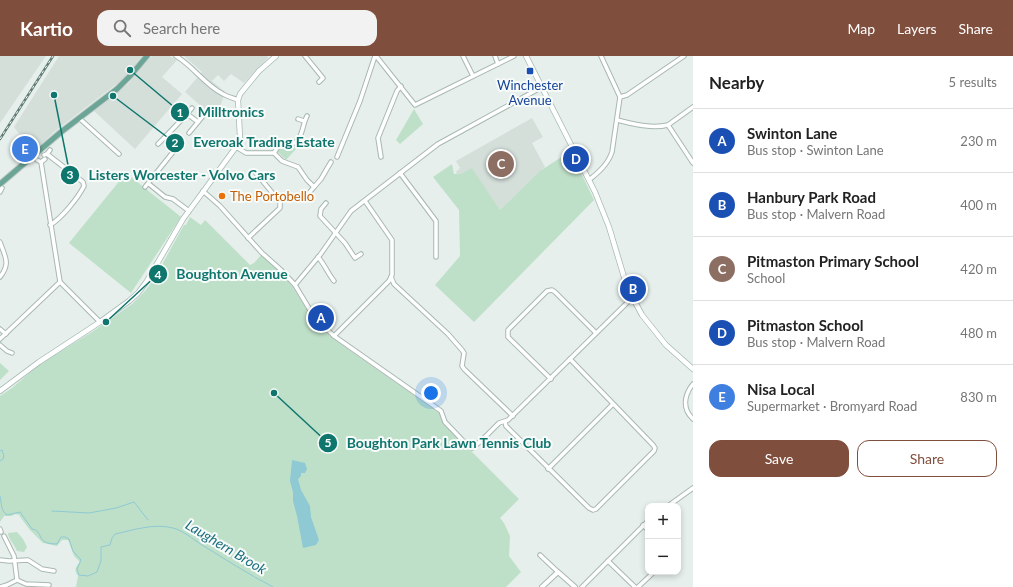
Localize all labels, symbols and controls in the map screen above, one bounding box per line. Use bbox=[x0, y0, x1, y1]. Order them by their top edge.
search box bbox=[97, 10, 377, 46]
text: Kartio bbox=[20, 17, 73, 40]
icon: search bbox=[111, 17, 133, 39]
text: Search here bbox=[143, 19, 220, 37]
text: Map bbox=[847, 20, 875, 37]
text: Layers bbox=[897, 20, 937, 37]
text: Share bbox=[959, 20, 993, 37]
marker: Winchester Avenue bbox=[525, 66, 535, 76]
text: Nearby bbox=[709, 72, 764, 93]
text: 5 results bbox=[949, 74, 997, 90]
place label: Winchester Avenue bbox=[497, 77, 563, 108]
callout: Milltronics bbox=[170, 99, 272, 125]
text: Milltronics bbox=[198, 103, 264, 120]
text: 1 bbox=[177, 105, 184, 120]
text: Swinton Lane bbox=[747, 124, 837, 142]
callout: Everoak Trading Estate bbox=[165, 130, 343, 156]
text: Everoak Trading Estate bbox=[193, 133, 335, 150]
text: A bbox=[717, 133, 727, 149]
text: 230 m bbox=[960, 133, 997, 149]
pin: E bbox=[12, 134, 38, 164]
text: 2 bbox=[172, 135, 179, 150]
text: Bus stop · Swinton Lane bbox=[747, 142, 884, 158]
pin: D bbox=[563, 144, 589, 174]
pin: C bbox=[488, 149, 514, 179]
callout: Listers Worcester - Volvo Cars bbox=[60, 162, 283, 188]
text: Listers Worcester - Volvo Cars bbox=[89, 166, 275, 183]
text: 3 bbox=[67, 167, 74, 182]
place label: The Portobello bbox=[230, 188, 314, 204]
text: Hanbury Park Road bbox=[747, 188, 876, 206]
marker: The Portobello bbox=[217, 191, 227, 201]
text: B bbox=[718, 197, 726, 213]
text: 400 m bbox=[960, 197, 997, 213]
text: Bus stop · Malvern Road bbox=[747, 206, 885, 222]
text: Pitmaston Primary School bbox=[747, 252, 919, 270]
callout: Boughton Avenue bbox=[148, 261, 296, 287]
text: C bbox=[718, 261, 726, 277]
text: 420 m bbox=[960, 261, 997, 277]
text: Boughton Avenue bbox=[176, 265, 288, 282]
text: 4 bbox=[155, 267, 162, 282]
text: School bbox=[747, 270, 785, 286]
pin: B bbox=[620, 274, 646, 304]
pin: A bbox=[308, 303, 334, 333]
text: Pitmaston School bbox=[747, 316, 864, 334]
text: D bbox=[717, 325, 727, 341]
text: 480 m bbox=[960, 325, 997, 341]
text: Bus stop · Malvern Road bbox=[747, 334, 885, 350]
text: Nisa Local bbox=[747, 380, 815, 398]
your location bbox=[421, 383, 441, 403]
text: E bbox=[718, 389, 726, 405]
text: 830 m bbox=[960, 389, 997, 405]
text: Supermarket · Bromyard Road bbox=[747, 398, 917, 414]
callout: Boughton Park Lawn Tennis Club bbox=[318, 430, 559, 456]
text: Boughton Park Lawn Tennis Club bbox=[347, 434, 551, 451]
text: 5 bbox=[325, 435, 332, 450]
button: Save bbox=[709, 440, 849, 477]
button: Share bbox=[857, 440, 997, 477]
map controls bbox=[645, 503, 681, 575]
button: + bbox=[645, 503, 681, 539]
water label: Laughern Brook bbox=[183, 516, 270, 578]
button: − bbox=[645, 539, 681, 575]

